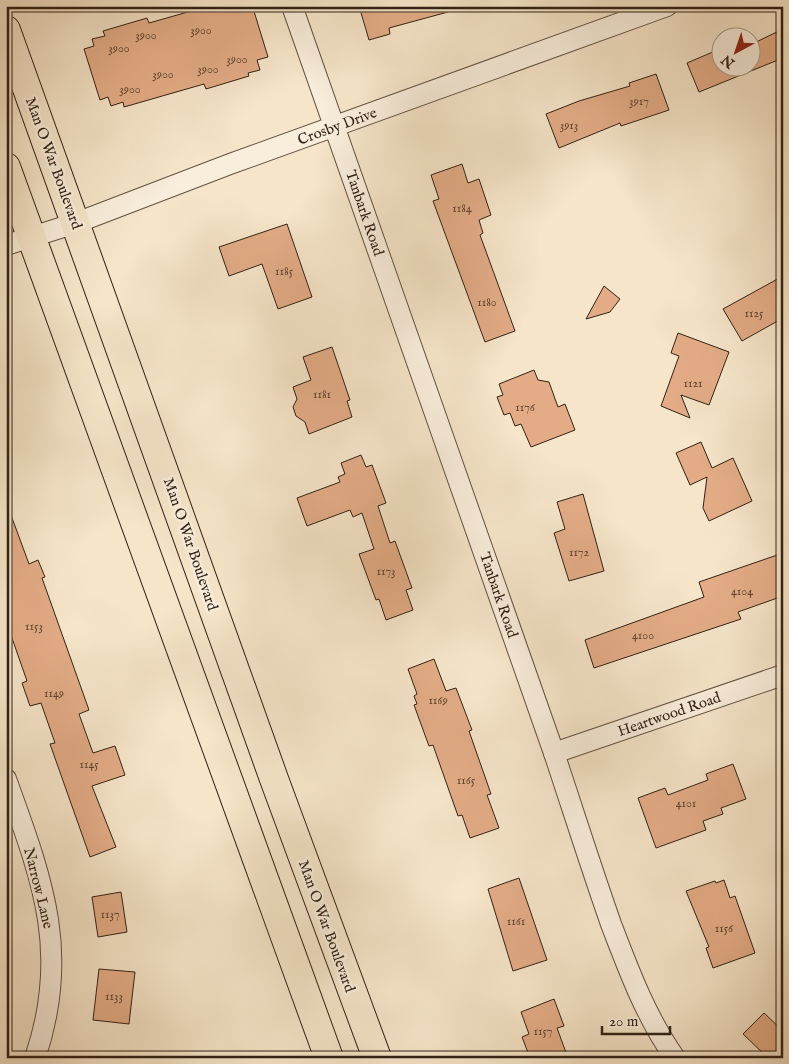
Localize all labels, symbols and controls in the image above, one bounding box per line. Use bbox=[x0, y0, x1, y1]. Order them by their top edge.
house number: 3900 bbox=[190, 23, 212, 38]
house number: 3900 bbox=[135, 28, 157, 43]
north arrow bbox=[712, 28, 762, 78]
house number: 3900 bbox=[108, 41, 130, 56]
text: N bbox=[718, 50, 739, 73]
house number: 3900 bbox=[226, 52, 248, 67]
house number: 3900 bbox=[197, 62, 219, 77]
house number: 3900 bbox=[152, 67, 174, 82]
house number: 3900 bbox=[119, 82, 141, 97]
street label: Man O War Boulevard bbox=[21, 94, 87, 233]
house number: 3917 bbox=[629, 94, 649, 109]
street label: Crosby Drive bbox=[295, 103, 380, 150]
house number: 3913 bbox=[560, 118, 578, 133]
street label: Tanbark Road bbox=[341, 168, 388, 259]
house number: 1184 bbox=[452, 201, 472, 216]
house number: 1185 bbox=[275, 264, 294, 279]
house number: 1180 bbox=[477, 295, 497, 310]
house number: 1125 bbox=[745, 306, 764, 321]
house number: 1121 bbox=[683, 376, 703, 391]
house number: 1181 bbox=[313, 387, 331, 402]
house number: 1176 bbox=[515, 400, 536, 415]
street label: Man O War Boulevard bbox=[159, 475, 223, 614]
house number: 1172 bbox=[569, 545, 589, 560]
street label: Tanbark Road bbox=[475, 550, 522, 641]
house number: 1173 bbox=[376, 564, 396, 579]
house number: 4104 bbox=[731, 584, 753, 599]
house number: 1153 bbox=[25, 619, 43, 634]
house number: 4100 bbox=[632, 628, 654, 643]
house number: 1149 bbox=[44, 686, 64, 701]
street label: Heartwood Road bbox=[615, 688, 724, 741]
house number: 1169 bbox=[428, 693, 448, 708]
house number: 1145 bbox=[79, 757, 99, 772]
house number: 1165 bbox=[457, 773, 476, 788]
house number: 4101 bbox=[676, 796, 696, 811]
street label: Narrow Lane bbox=[19, 845, 58, 931]
street label: Man O War Boulevard bbox=[294, 857, 360, 996]
house number: 1137 bbox=[100, 907, 120, 922]
house number: 1161 bbox=[507, 914, 525, 929]
house number: 1156 bbox=[715, 921, 734, 936]
house number: 1133 bbox=[105, 989, 123, 1004]
scale bar bbox=[602, 1004, 669, 1036]
text: 20 m bbox=[609, 1012, 639, 1031]
house number: 1157 bbox=[534, 1024, 552, 1039]

